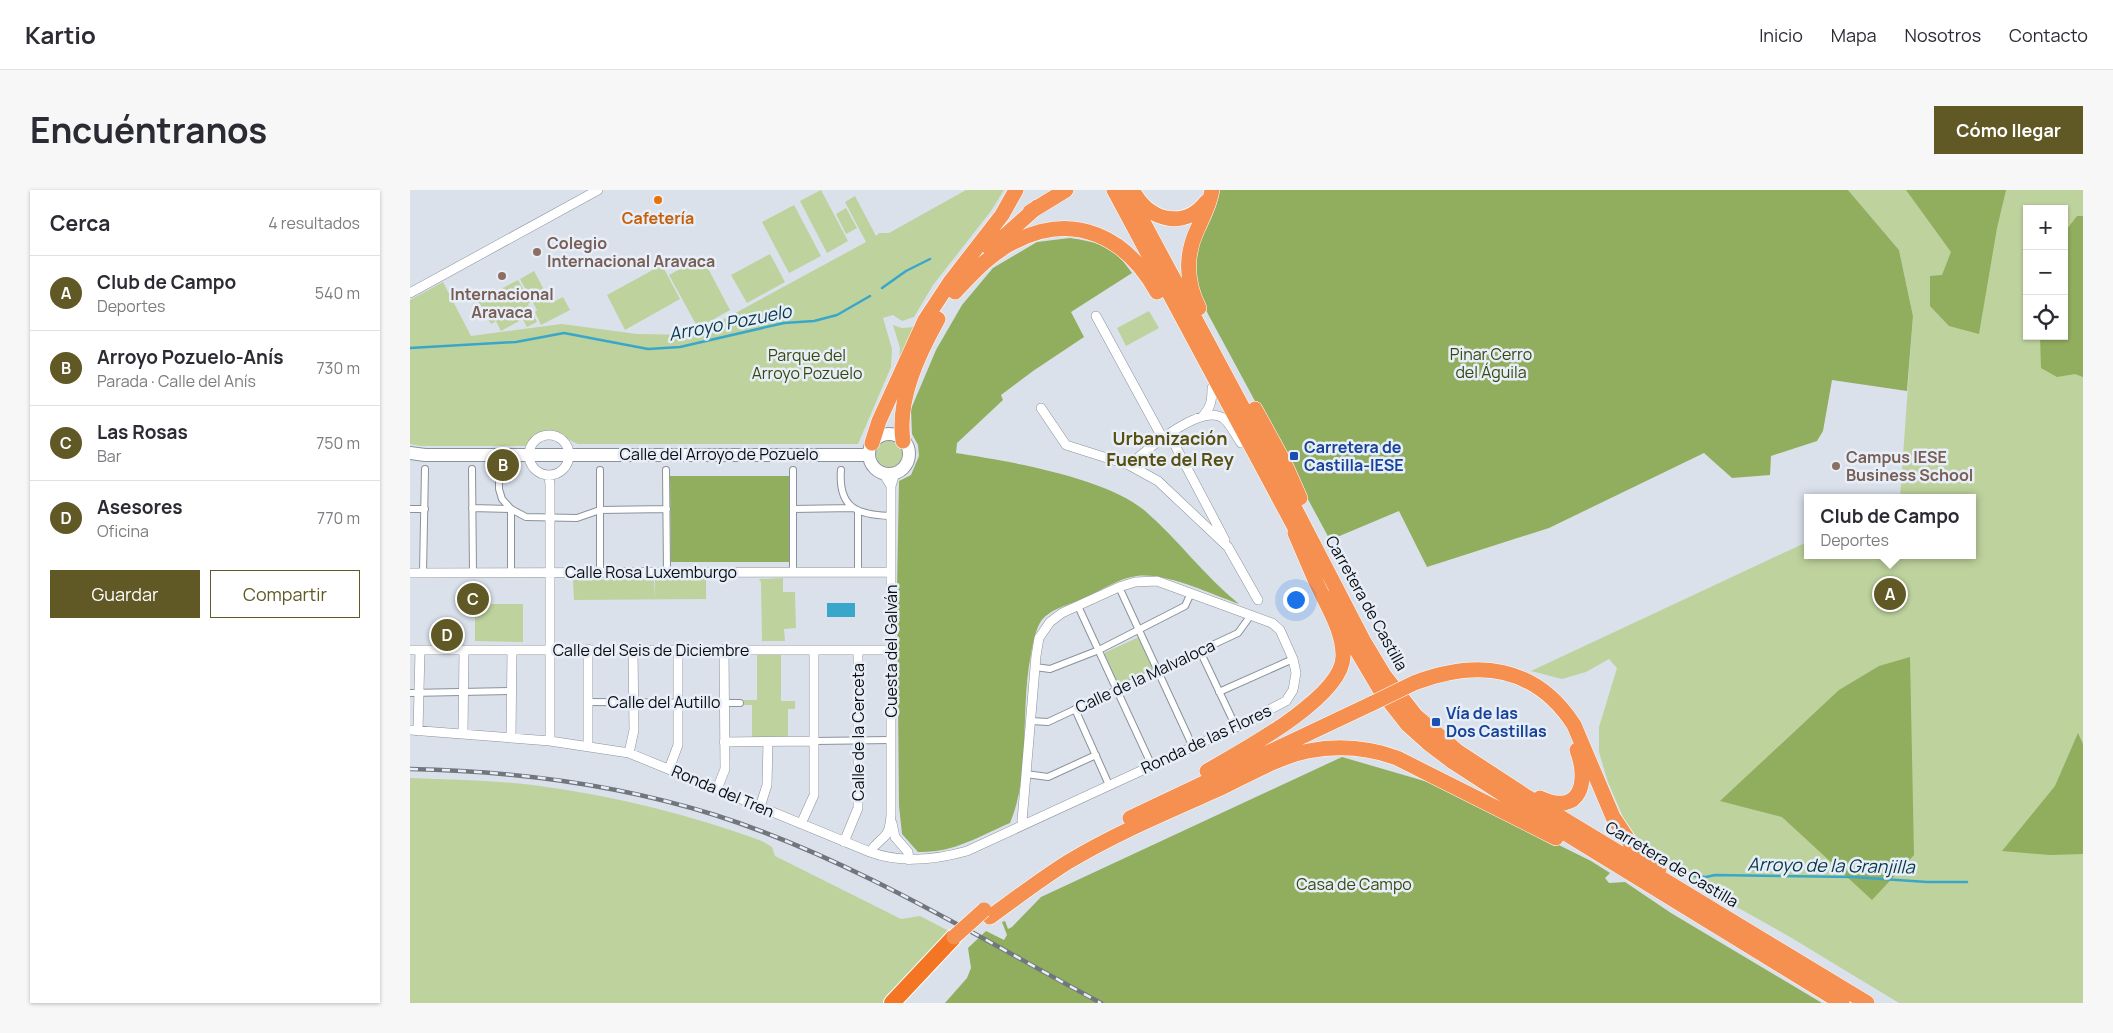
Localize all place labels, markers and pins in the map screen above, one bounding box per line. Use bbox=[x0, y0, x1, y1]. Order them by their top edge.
marker: Cafetería bbox=[652, 194, 664, 206]
place label: Cafetería bbox=[622, 207, 694, 229]
place label: Colegio Internacional Aravaca bbox=[547, 232, 715, 272]
marker: Colegio Internacional Aravaca bbox=[531, 246, 543, 258]
marker: Internacional Aravaca bbox=[496, 270, 508, 282]
place label: Internacional Aravaca bbox=[450, 283, 554, 323]
place label: Carretera de Castilla-IESE bbox=[1304, 436, 1404, 476]
pin: B bbox=[487, 446, 519, 484]
place label: Campus IESE Business School bbox=[1846, 446, 1973, 486]
marker: Carretera de Castilla-IESE bbox=[1288, 450, 1300, 462]
marker: Campus IESE Business School bbox=[1830, 460, 1842, 472]
pin: A bbox=[1874, 575, 1906, 613]
pin: C bbox=[457, 580, 489, 618]
pin: D bbox=[431, 616, 463, 654]
place label: Vía de las Dos Castillas bbox=[1446, 702, 1547, 742]
marker: Vía de las Dos Castillas bbox=[1430, 716, 1442, 728]

